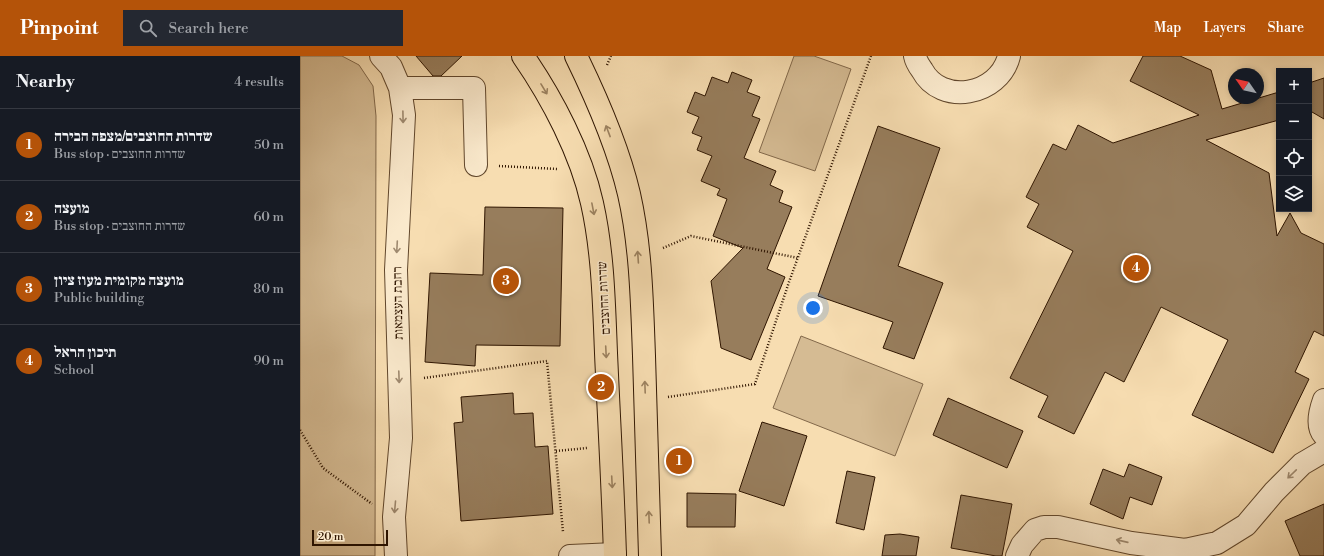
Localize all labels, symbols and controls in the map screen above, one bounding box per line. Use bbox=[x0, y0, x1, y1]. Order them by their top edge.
search box bbox=[123, 10, 403, 46]
text: Pinpoint bbox=[20, 16, 99, 40]
icon: search bbox=[137, 17, 159, 39]
text: Search here bbox=[169, 19, 249, 38]
text: Map bbox=[1154, 19, 1181, 37]
text: Layers bbox=[1203, 19, 1246, 37]
text: Share bbox=[1268, 19, 1304, 37]
north arrow bbox=[1228, 68, 1264, 104]
map controls bbox=[1276, 68, 1312, 212]
button: + bbox=[1276, 68, 1312, 104]
text: Nearby bbox=[16, 71, 75, 93]
text: 4 results bbox=[234, 74, 284, 90]
one-way arrow bbox=[541, 83, 549, 95]
button: − bbox=[1276, 104, 1312, 140]
one-way arrow bbox=[399, 110, 407, 123]
one-way arrow bbox=[604, 126, 612, 138]
text: שדרות החוצבים/מצפה הבירה bbox=[54, 127, 213, 146]
text: 1 bbox=[26, 137, 32, 153]
text: 50 m bbox=[254, 137, 284, 153]
button: locate bbox=[1276, 140, 1312, 176]
text: Bus stop · שדרות החוצבים bbox=[54, 146, 185, 162]
button: layers bbox=[1276, 176, 1312, 212]
text: מועצה bbox=[54, 199, 90, 218]
one-way arrow bbox=[589, 202, 597, 215]
text: 2 bbox=[25, 209, 33, 225]
text: 60 m bbox=[253, 209, 284, 225]
text: Bus stop · שדרות החוצבים bbox=[54, 218, 185, 234]
one-way arrow bbox=[393, 240, 401, 253]
one-way arrow bbox=[635, 251, 642, 264]
pin: 4 bbox=[1123, 253, 1149, 283]
street label: שדרות החוצבים bbox=[594, 261, 614, 335]
street label: רחבת העצמאות bbox=[389, 266, 407, 340]
pin: 3 bbox=[493, 266, 519, 296]
text: מועצה מקומית מעוז ציון bbox=[54, 271, 184, 290]
text: 3 bbox=[25, 281, 33, 297]
text: 80 m bbox=[253, 281, 284, 297]
text: Public building bbox=[54, 290, 144, 306]
your location bbox=[803, 298, 823, 318]
text: תיכון הראל bbox=[54, 343, 117, 362]
one-way arrow bbox=[602, 345, 609, 358]
text: 4 bbox=[25, 353, 33, 369]
text: 90 m bbox=[253, 353, 284, 369]
text: School bbox=[54, 362, 94, 378]
one-way arrow bbox=[395, 370, 403, 383]
pin: 2 bbox=[588, 372, 614, 402]
one-way arrow bbox=[641, 381, 649, 394]
pin: 1 bbox=[666, 446, 692, 476]
one-way arrow bbox=[1287, 469, 1297, 479]
one-way arrow bbox=[608, 475, 616, 488]
one-way arrow bbox=[391, 500, 398, 513]
one-way arrow bbox=[645, 511, 653, 524]
scale bar bbox=[312, 528, 388, 547]
text: 20 m bbox=[318, 530, 343, 544]
one-way arrow bbox=[1116, 537, 1129, 545]

